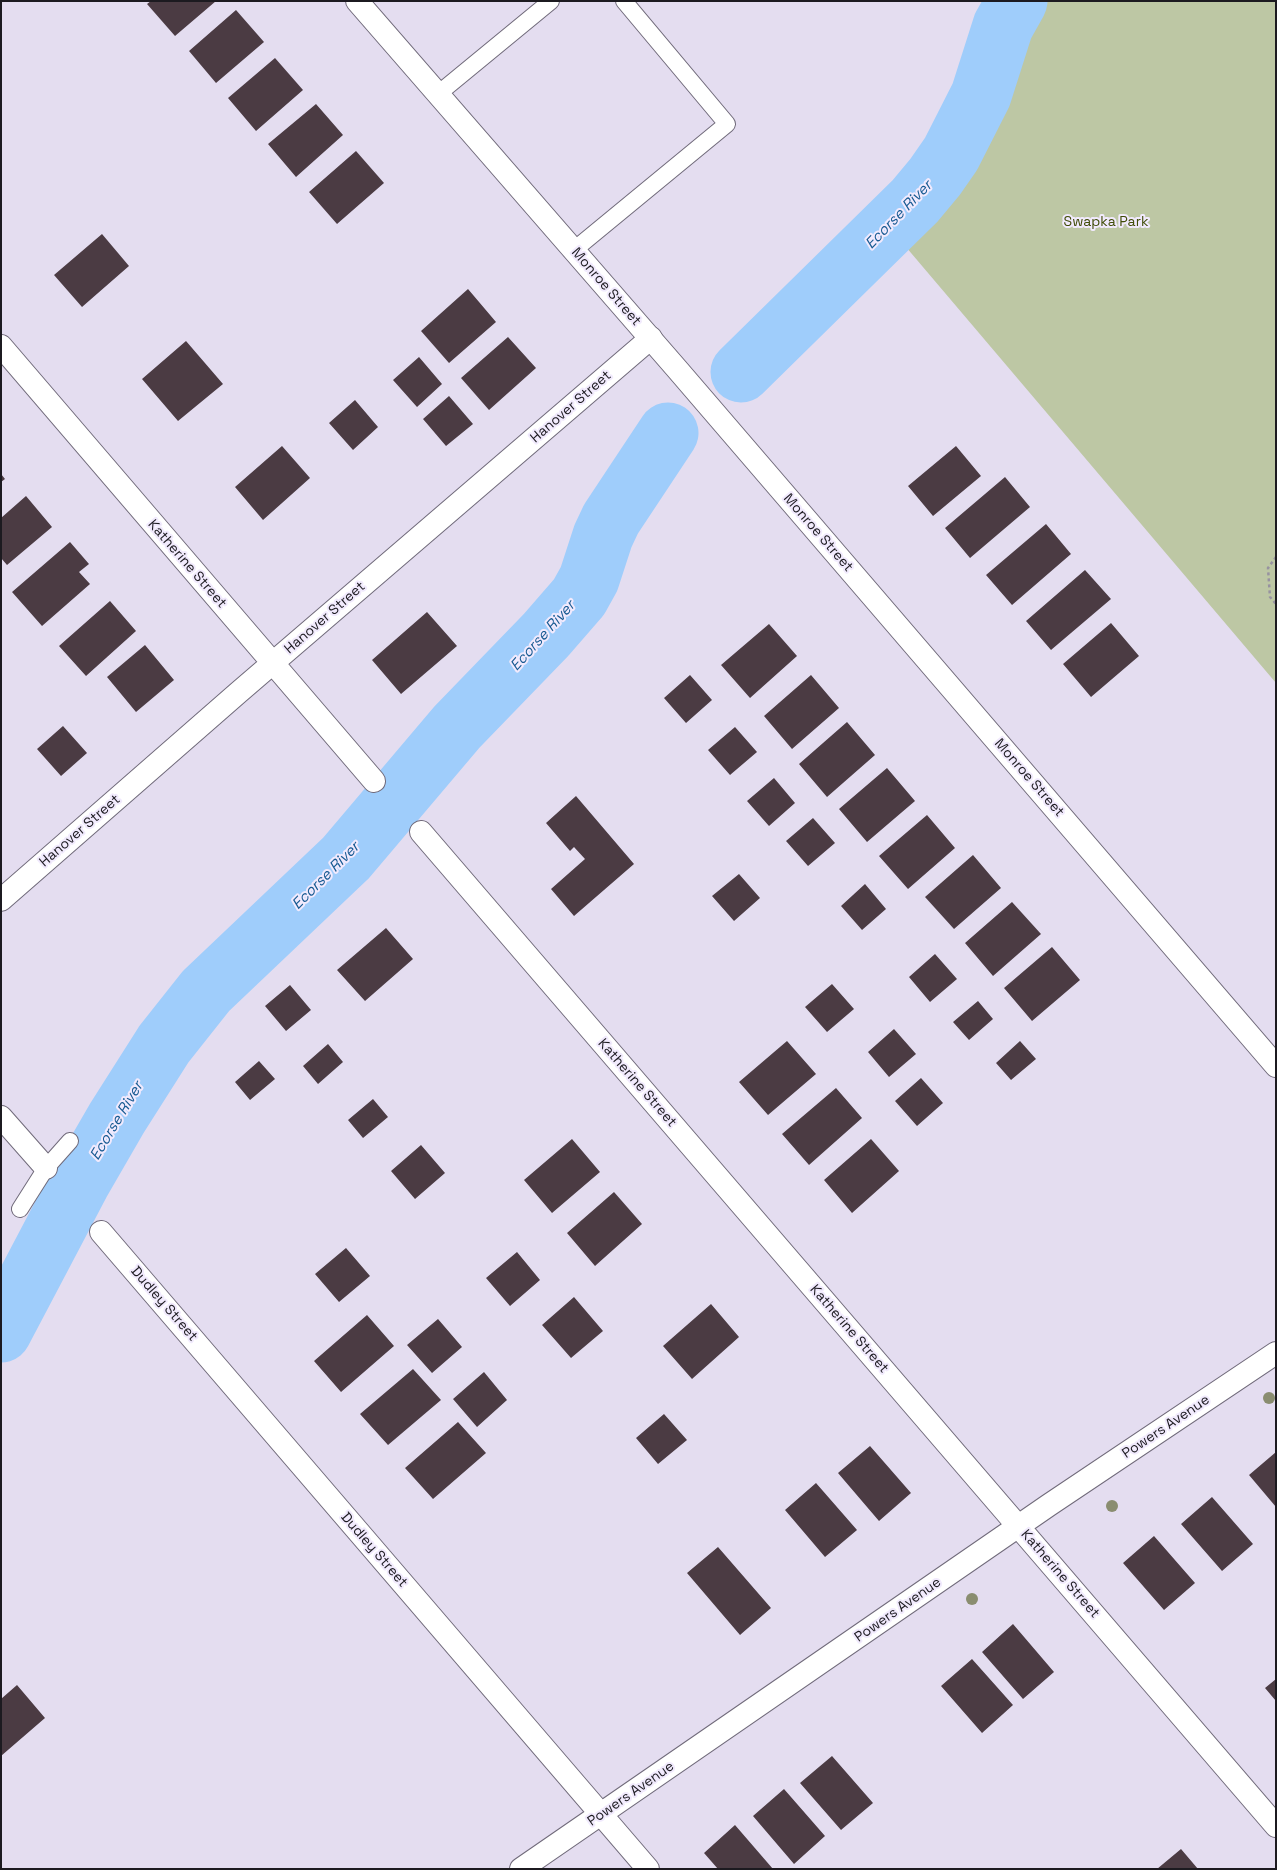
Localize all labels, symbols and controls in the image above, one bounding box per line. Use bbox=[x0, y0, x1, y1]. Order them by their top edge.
water label: Ecorse River bbox=[862, 177, 936, 253]
park label: Swapka Park bbox=[1064, 214, 1148, 230]
street label: Monroe Street bbox=[568, 245, 644, 329]
street label: Hanover Street bbox=[527, 367, 615, 447]
street label: Monroe Street bbox=[780, 491, 856, 575]
street label: Katherine Street bbox=[144, 516, 230, 612]
street label: Hanover Street bbox=[281, 578, 369, 658]
water label: Ecorse River bbox=[507, 597, 579, 675]
street label: Monroe Street bbox=[991, 736, 1067, 820]
street label: Hanover Street bbox=[36, 791, 124, 871]
water label: Ecorse River bbox=[288, 838, 364, 914]
street label: Katherine Street bbox=[594, 1035, 680, 1131]
water label: Ecorse River bbox=[87, 1079, 147, 1163]
street label: Dudley Street bbox=[127, 1263, 201, 1345]
street label: Katherine Street bbox=[806, 1281, 892, 1377]
street label: Powers Avenue bbox=[1119, 1392, 1213, 1462]
street label: Dudley Street bbox=[337, 1509, 411, 1591]
street label: Katherine Street bbox=[1017, 1526, 1103, 1622]
street label: Powers Avenue bbox=[852, 1574, 944, 1646]
street label: Powers Avenue bbox=[585, 1758, 677, 1830]

